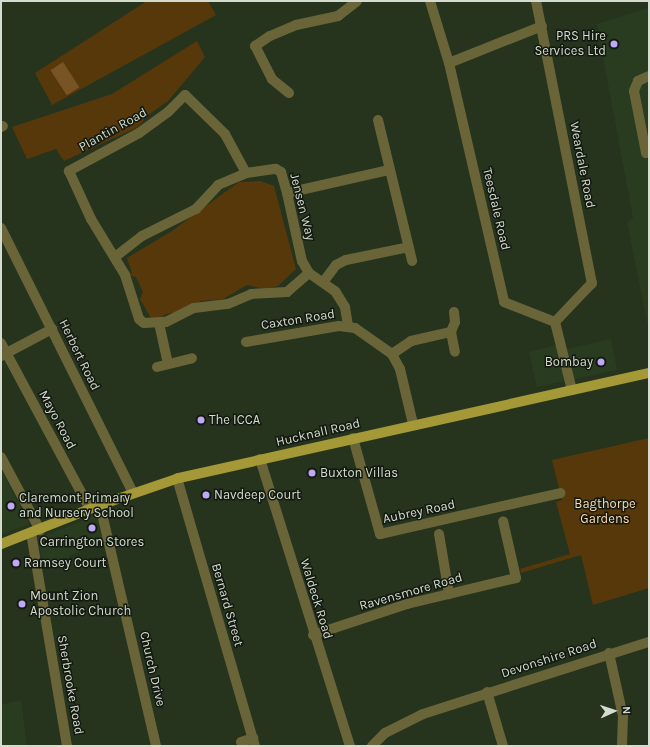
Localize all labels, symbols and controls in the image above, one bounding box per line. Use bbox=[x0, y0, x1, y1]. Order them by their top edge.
place label: PRS Hire Services Ltd bbox=[534, 29, 606, 60]
marker: PRS Hire Services Ltd bbox=[609, 39, 619, 49]
street label: Plantin Road bbox=[76, 105, 150, 155]
street label: Weardale Road bbox=[566, 120, 598, 210]
street label: Teesdale Road bbox=[479, 166, 513, 252]
street label: Jensen Way bbox=[286, 172, 318, 242]
street label: Caxton Road bbox=[260, 306, 336, 334]
street label: Herbert Road bbox=[55, 317, 103, 393]
place label: Bombay bbox=[545, 354, 593, 370]
marker: Bombay bbox=[596, 357, 606, 367]
street label: Mayo Road bbox=[35, 388, 79, 452]
place label: The ICCA bbox=[209, 412, 260, 428]
marker: The ICCA bbox=[196, 415, 206, 425]
street label: Hucknall Road bbox=[274, 416, 362, 450]
place label: Buxton Villas bbox=[320, 465, 398, 481]
marker: Buxton Villas bbox=[307, 468, 317, 478]
place label: Navdeep Court bbox=[214, 487, 301, 503]
marker: Navdeep Court bbox=[201, 490, 211, 500]
place label: Claremont Primary and Nursery School bbox=[19, 491, 134, 522]
street label: Aubrey Road bbox=[381, 497, 457, 527]
park label: Bagthorpe Gardens bbox=[574, 497, 636, 528]
marker: Claremont Primary and Nursery School bbox=[6, 501, 16, 511]
marker: Carrington Stores bbox=[87, 523, 97, 533]
place label: Carrington Stores bbox=[40, 534, 144, 550]
place label: Ramsey Court bbox=[24, 555, 106, 571]
street label: Waldeck Road bbox=[296, 557, 336, 641]
marker: Ramsey Court bbox=[11, 558, 21, 568]
street label: Bernard Street bbox=[208, 562, 246, 648]
street label: Ravensmore Road bbox=[358, 570, 464, 614]
place label: Mount Zion Apostolic Church bbox=[30, 589, 131, 620]
marker: Mount Zion Apostolic Church bbox=[17, 599, 27, 609]
street label: Church Drive bbox=[136, 630, 168, 708]
street label: Sherbrooke Road bbox=[54, 634, 86, 736]
street label: Devonshire Road bbox=[499, 636, 599, 682]
north arrow bbox=[594, 691, 634, 731]
text: N bbox=[620, 706, 633, 715]

